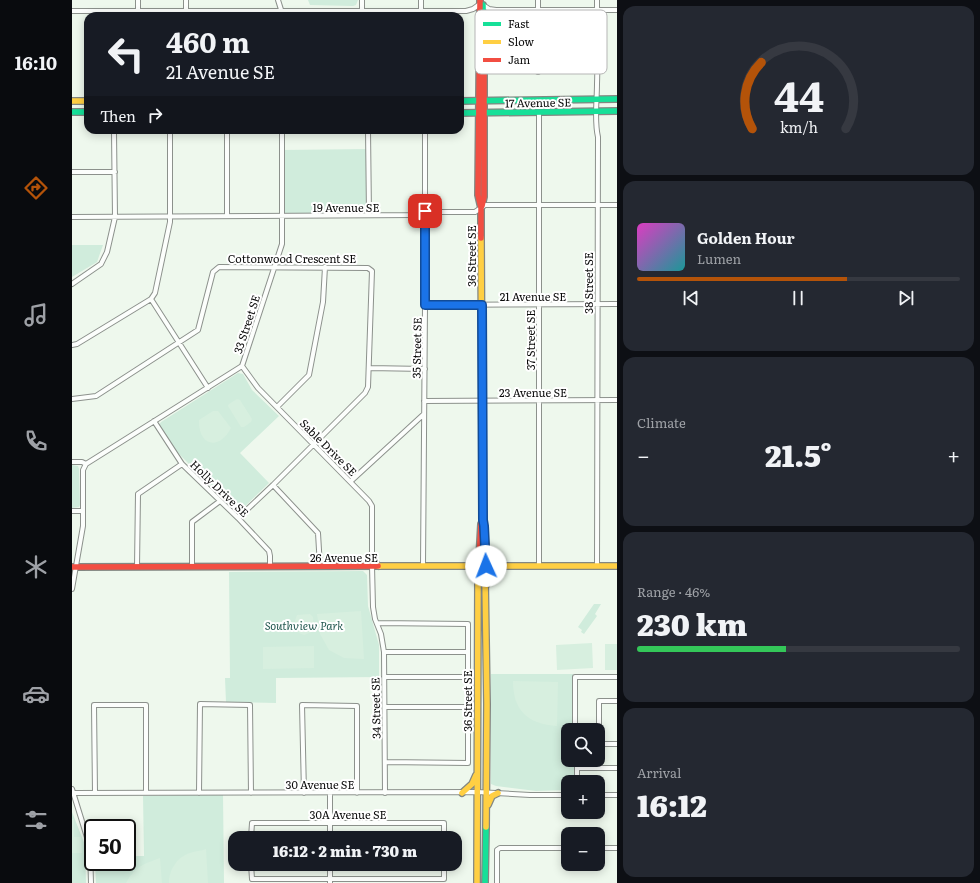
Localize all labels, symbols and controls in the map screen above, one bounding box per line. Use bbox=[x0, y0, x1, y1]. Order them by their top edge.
legend bbox=[475, 10, 607, 74]
text: Fast bbox=[508, 15, 530, 31]
text: 460 m bbox=[166, 20, 250, 62]
icon: left bbox=[100, 28, 152, 80]
text: Slow bbox=[508, 33, 534, 49]
text: 16:10 bbox=[15, 49, 57, 76]
text: Jam bbox=[508, 51, 531, 67]
text: 21 Avenue SE bbox=[166, 58, 275, 85]
text: 44 bbox=[773, 63, 824, 125]
street label: 17 Avenue SE bbox=[505, 93, 571, 111]
text: Then bbox=[100, 104, 136, 127]
icon: right bbox=[144, 104, 166, 126]
text: km/h bbox=[779, 115, 818, 136]
icon: directions bbox=[22, 174, 50, 202]
pin bbox=[408, 194, 442, 228]
street label: 19 Avenue SE bbox=[313, 199, 379, 215]
icon: arrive bbox=[414, 200, 436, 222]
street label: 36 Street SE bbox=[463, 225, 479, 287]
text: Golden Hour bbox=[697, 226, 795, 249]
text: Lumen bbox=[697, 249, 741, 268]
street label: Cottonwood Crescent SE bbox=[228, 250, 356, 266]
street label: 38 Street SE bbox=[580, 252, 596, 314]
icon: previous bbox=[680, 287, 702, 309]
icon: pause bbox=[787, 287, 809, 309]
icon: next bbox=[895, 287, 917, 309]
street label: 21 Avenue SE bbox=[500, 288, 566, 304]
street label: 33 Street SE bbox=[229, 292, 263, 356]
icon: music bbox=[22, 301, 50, 329]
street label: 37 Street SE bbox=[522, 310, 538, 370]
street label: 35 Street SE bbox=[407, 317, 425, 379]
street label: 23 Avenue SE bbox=[499, 384, 567, 400]
text: Climate bbox=[637, 413, 686, 432]
street label: Sable Drive SE bbox=[297, 415, 361, 479]
icon: phone bbox=[22, 427, 50, 455]
text: 21.5° bbox=[765, 432, 832, 476]
text: − bbox=[637, 438, 650, 471]
text: + bbox=[947, 438, 960, 471]
street label: Holly Drive SE bbox=[187, 456, 253, 520]
position arrow bbox=[465, 545, 507, 587]
street label: 26 Avenue SE bbox=[310, 549, 378, 565]
icon: climate bbox=[22, 553, 50, 581]
text: Range · 46% bbox=[637, 582, 710, 601]
text: 230 km bbox=[637, 601, 747, 645]
park label: Southview Park bbox=[265, 617, 343, 633]
street label: 36 Street SE bbox=[459, 670, 475, 732]
street label: 34 Street SE bbox=[366, 677, 384, 739]
icon: car bbox=[22, 680, 50, 708]
map controls bbox=[561, 723, 605, 871]
button: search bbox=[561, 723, 605, 767]
text: Arrival bbox=[637, 763, 681, 782]
button: + bbox=[561, 775, 605, 819]
street label: 30 Avenue SE bbox=[286, 776, 354, 792]
text: 16:12 bbox=[637, 782, 707, 826]
icon: filters bbox=[22, 806, 50, 834]
street label: 30A Avenue SE bbox=[309, 806, 387, 822]
speed limit sign: 50 bbox=[84, 819, 136, 871]
button: − bbox=[561, 827, 605, 871]
text: 16:12 · 2 min · 730 m bbox=[273, 839, 417, 862]

